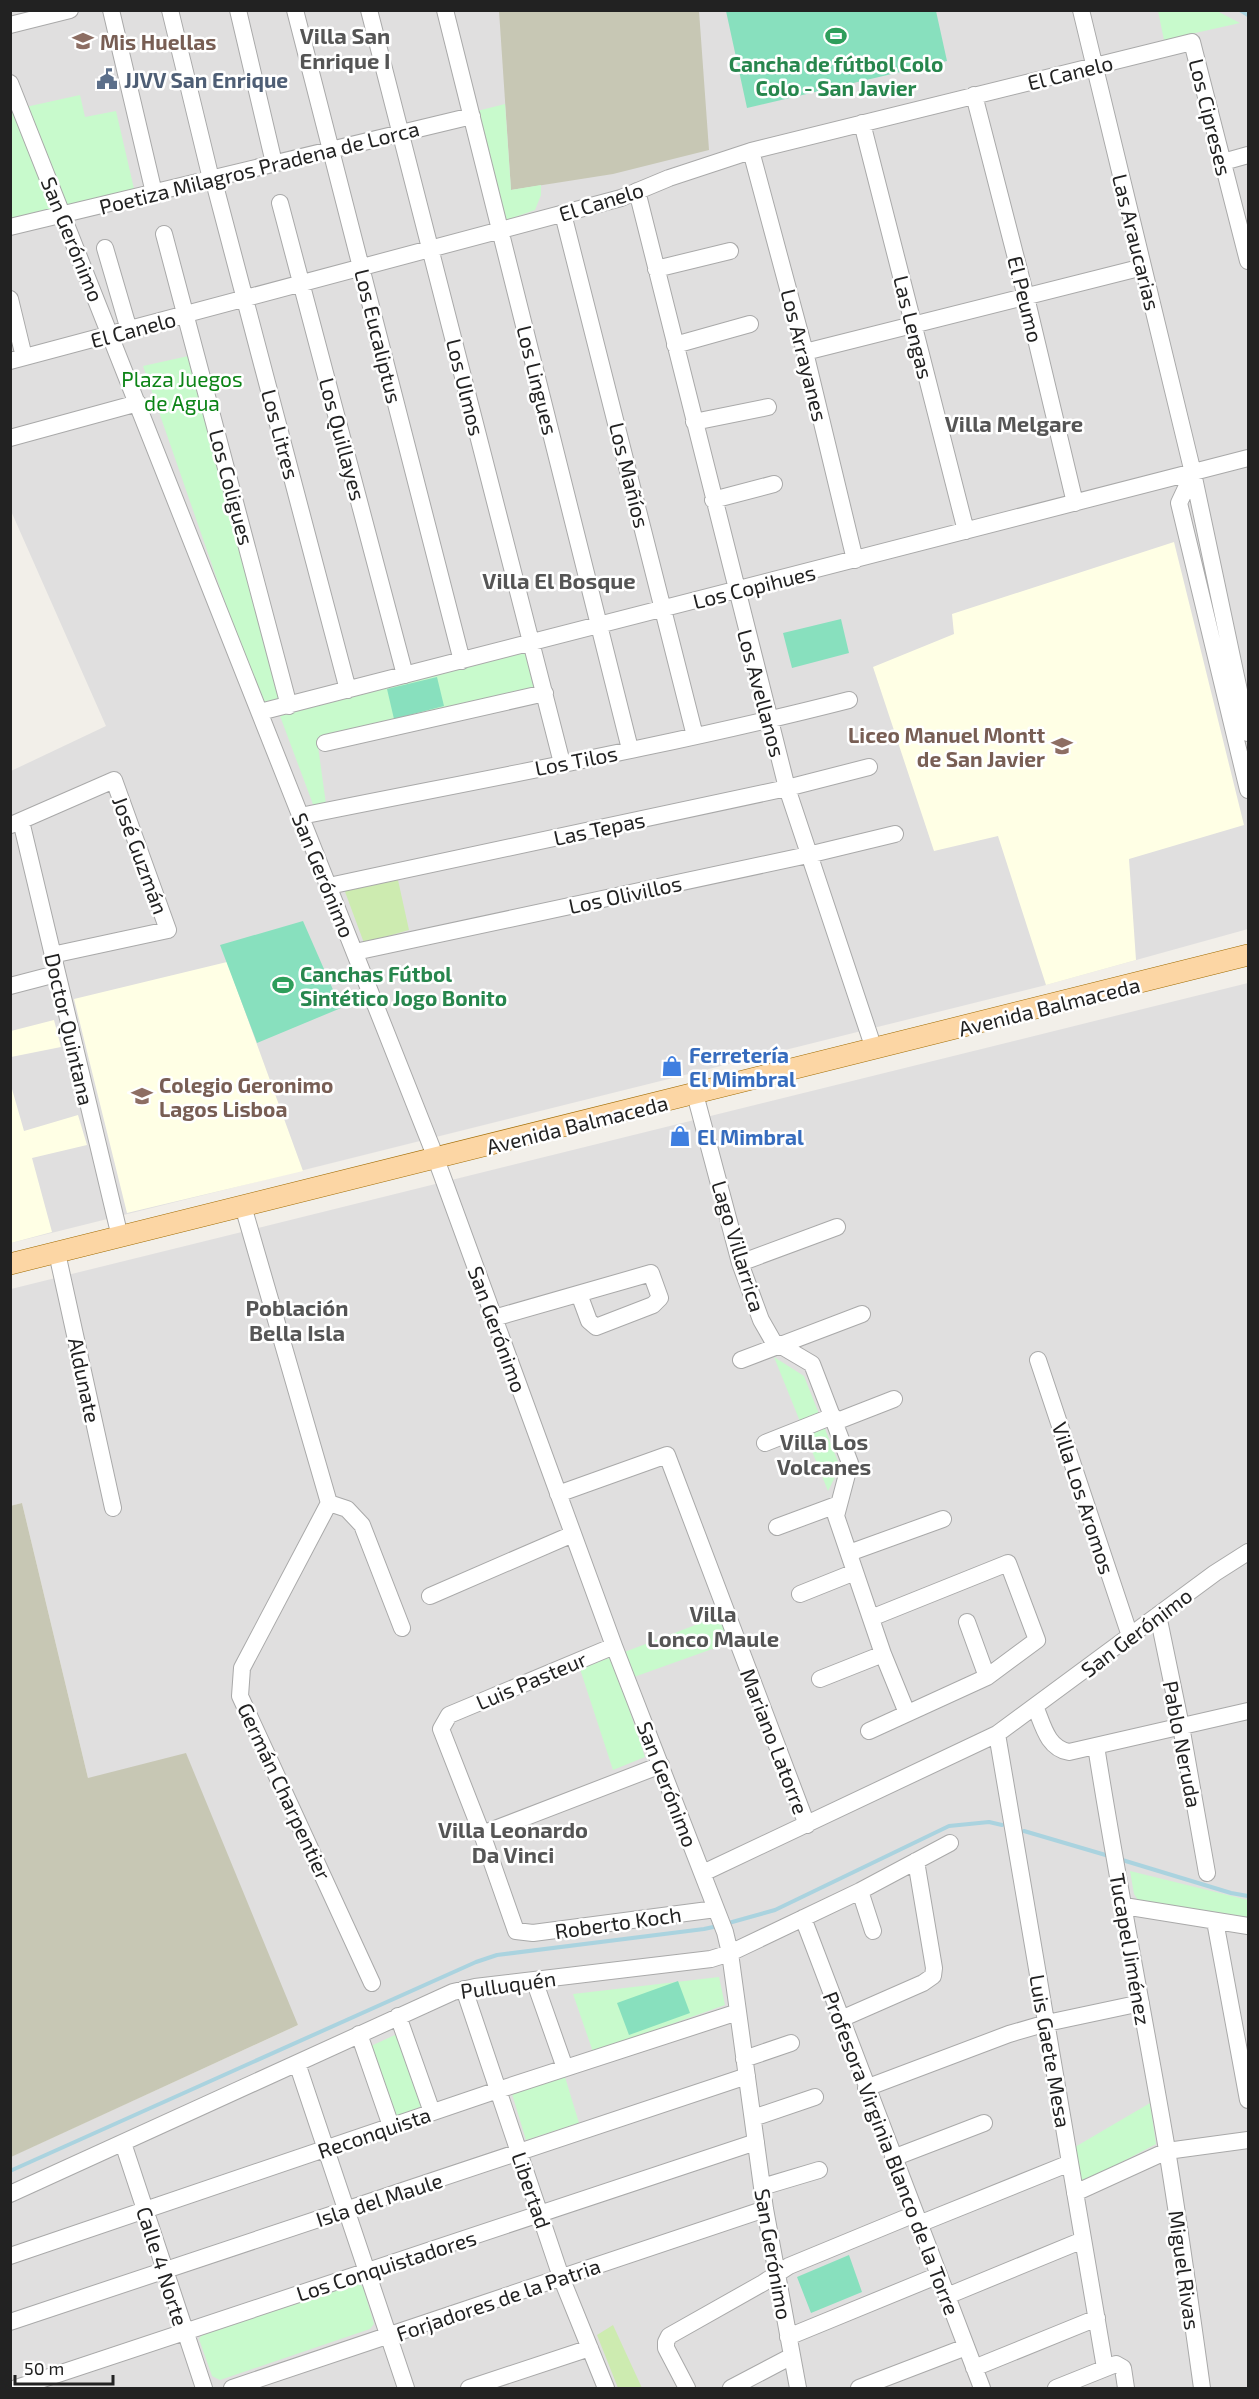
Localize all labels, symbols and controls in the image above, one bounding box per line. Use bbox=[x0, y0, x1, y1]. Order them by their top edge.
district label: Villa San Enrique I bbox=[299, 22, 391, 73]
sports icon: Cancha de fútbol Colo Colo - San Javier bbox=[824, 24, 848, 48]
school or university icon: Mis Huellas bbox=[71, 29, 95, 53]
place label: Mis Huellas bbox=[100, 29, 216, 54]
street label: El Canelo bbox=[1025, 49, 1115, 95]
place label: Cancha de fútbol Colo Colo - San Javier bbox=[729, 51, 943, 100]
street label: Los Cipreses bbox=[1184, 56, 1238, 178]
public building icon: JJVV San Enrique bbox=[95, 67, 119, 91]
place label: JJVV San Enrique bbox=[124, 67, 288, 92]
street label: Poetiza Milagros Pradena de Lorca bbox=[96, 115, 422, 219]
street label: Las Araucarias bbox=[1108, 171, 1166, 313]
street label: San Gerónimo bbox=[37, 173, 109, 305]
street label: El Canelo bbox=[556, 176, 646, 226]
street label: El Peumo bbox=[1003, 253, 1049, 345]
street label: Los Eucaliptus bbox=[350, 266, 408, 406]
street label: Las Lengas bbox=[889, 273, 939, 381]
street label: Los Arrayanes bbox=[776, 286, 834, 424]
street label: El Canelo bbox=[88, 306, 178, 352]
street label: Los Lingues bbox=[512, 323, 564, 437]
street label: Los Ulmos bbox=[442, 336, 490, 438]
park label: Plaza Juegos de Agua bbox=[121, 366, 243, 415]
street label: Los Quillayes bbox=[314, 375, 371, 503]
street label: Los Litres bbox=[257, 386, 305, 482]
district label: Villa Melgare bbox=[945, 410, 1083, 436]
street label: Los Mañíos bbox=[605, 420, 655, 530]
street label: Los Coligues bbox=[205, 426, 259, 548]
street label: Los Copihues bbox=[690, 559, 818, 613]
district label: Villa El Bosque bbox=[482, 567, 636, 593]
street label: Los Avellanos bbox=[733, 626, 791, 760]
place label: Liceo Manuel Montt de San Javier bbox=[848, 722, 1045, 771]
school or university icon: Liceo Manuel Montt de San Javier bbox=[1050, 734, 1074, 758]
street label: Los Tilos bbox=[532, 740, 620, 780]
street label: José Guzmán bbox=[108, 793, 174, 917]
street label: Las Tepas bbox=[551, 806, 647, 850]
street label: San Gerónimo bbox=[288, 809, 360, 941]
street label: Los Olivillos bbox=[566, 870, 684, 918]
street label: Doctor Quintana bbox=[39, 950, 100, 1108]
place label: Canchas Fútbol Sintético Jogo Bonito bbox=[300, 961, 507, 1010]
street label: Avenida Balmaceda bbox=[956, 971, 1142, 1041]
sports icon: Canchas Fútbol Sintético Jogo Bonito bbox=[271, 973, 295, 997]
place label: Ferretería El Mimbral bbox=[689, 1042, 796, 1091]
shop icon: Ferretería El Mimbral bbox=[660, 1054, 684, 1078]
place label: Colegio Geronimo Lagos Lisboa bbox=[159, 1072, 333, 1121]
school or university icon: Colegio Geronimo Lagos Lisboa bbox=[130, 1084, 154, 1108]
street label: Avenida Balmaceda bbox=[484, 1089, 670, 1159]
shop icon: El Mimbral bbox=[668, 1124, 692, 1148]
place label: El Mimbral bbox=[697, 1124, 804, 1149]
street label: Lago Villarrica bbox=[707, 1177, 771, 1315]
street label: San Gerónimo bbox=[464, 1262, 532, 1396]
district label: Población Bella Isla bbox=[246, 1294, 348, 1345]
street label: Aldunate bbox=[64, 1335, 106, 1425]
street label: Villa Los Aromos bbox=[1048, 1419, 1120, 1577]
district label: Villa Los Volcanes bbox=[777, 1428, 871, 1479]
street label: San Gerónimo bbox=[1076, 1582, 1196, 1682]
district label: Villa Lonco Maule bbox=[647, 1600, 779, 1651]
street label: Luis Pasteur bbox=[472, 1645, 590, 1714]
street label: Mariano Latorre bbox=[736, 1665, 814, 1817]
street label: Pablo Neruda bbox=[1158, 1678, 1208, 1810]
street label: Germán Charpentier bbox=[233, 1699, 337, 1884]
street label: San Gerónimo bbox=[633, 1718, 703, 1850]
district label: Villa Leonardo Da Vinci bbox=[438, 1816, 588, 1867]
street label: Tucapel Jiménez bbox=[1105, 1871, 1157, 2027]
street label: Roberto Koch bbox=[553, 1901, 683, 1943]
street label: Pulluquén bbox=[459, 1965, 557, 2003]
street label: Luis Gaete Mesa bbox=[1025, 1972, 1077, 2130]
street label: Profesora Virginia Blanco de la Torre bbox=[819, 1988, 965, 2318]
street label: Reconquista bbox=[314, 2101, 434, 2163]
street label: Libertad bbox=[507, 2148, 557, 2232]
street label: Isla del Maule bbox=[312, 2167, 446, 2231]
street label: San Gerónimo bbox=[750, 2187, 798, 2321]
street label: Calle 4 Norte bbox=[132, 2203, 194, 2329]
street label: Miguel Rivas bbox=[1164, 2209, 1206, 2331]
street label: Los Conquistadores bbox=[293, 2224, 479, 2306]
street label: Forjadores de la Patria bbox=[393, 2252, 604, 2347]
scale bar bbox=[15, 2348, 112, 2386]
text: 50 m bbox=[24, 2357, 64, 2379]

